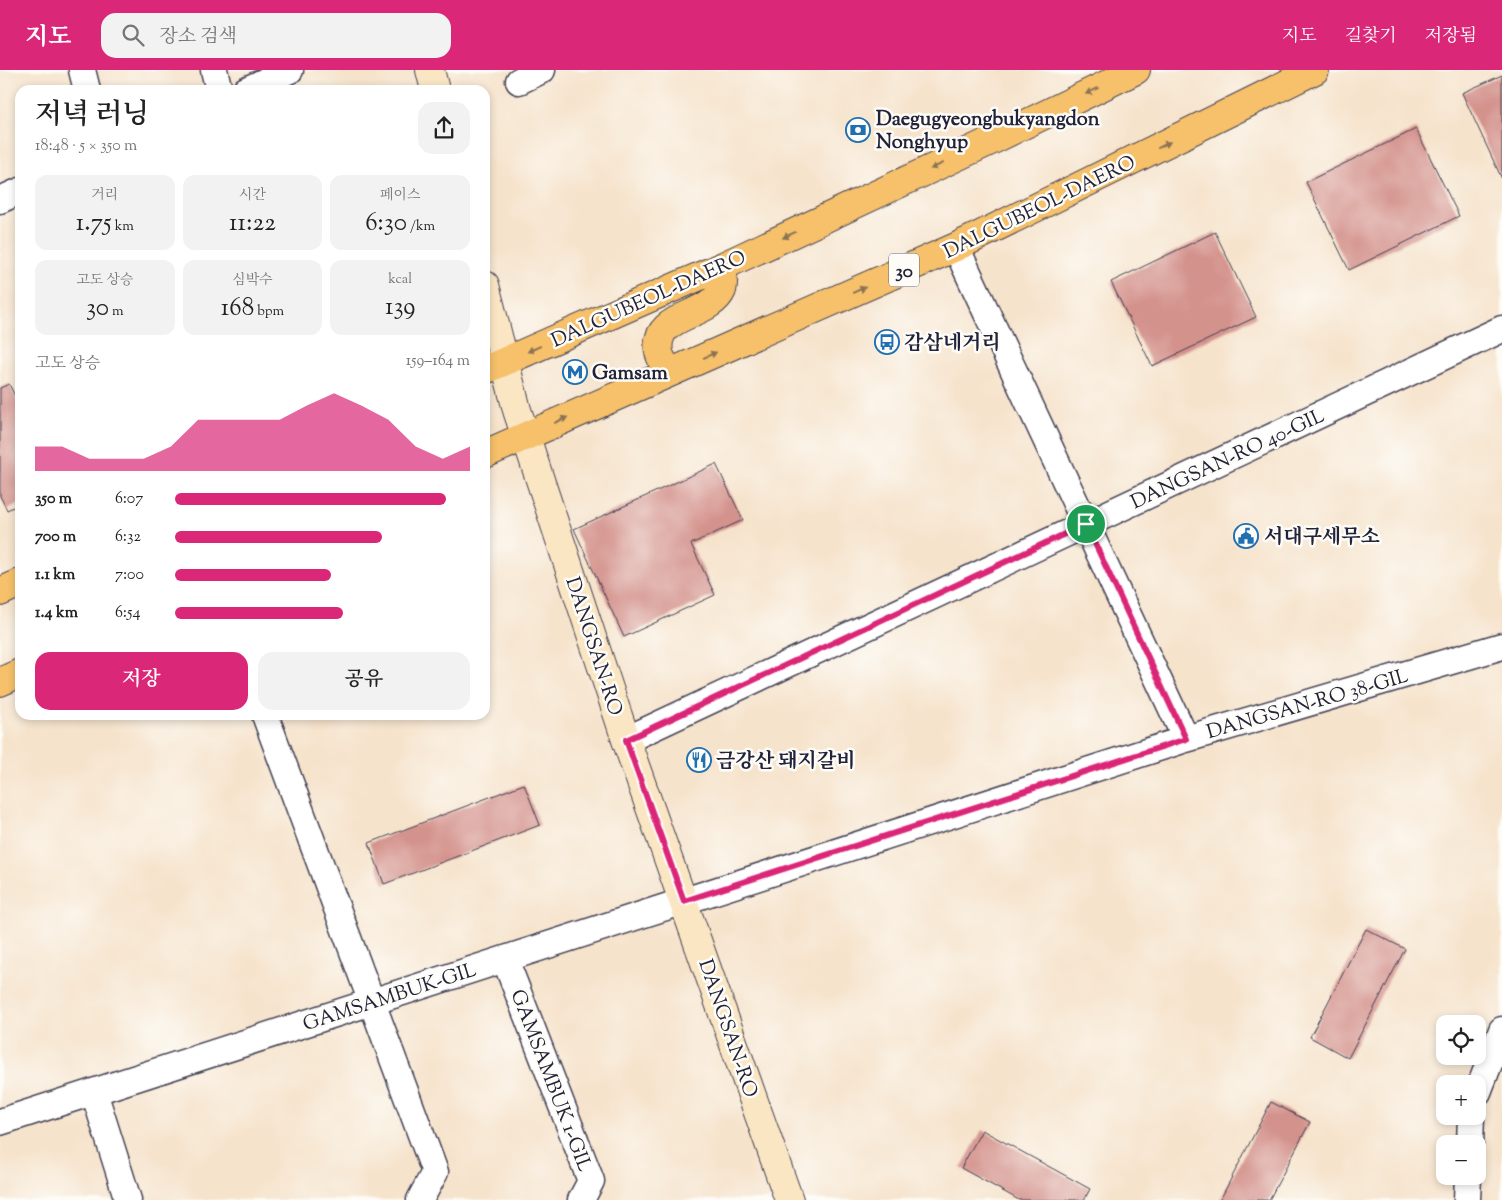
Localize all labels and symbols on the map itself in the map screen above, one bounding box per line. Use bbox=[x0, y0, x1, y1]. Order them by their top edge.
one-way arrow bbox=[1085, 88, 1099, 96]
place label: Daegugyeongbukyangdon Nonghyup bbox=[876, 106, 1100, 158]
bank icon: Daegugyeongbukyangdon Nonghyup bbox=[845, 117, 871, 143]
one-way arrow bbox=[1157, 140, 1171, 148]
street label: DALGUBEOL-DAERO bbox=[939, 149, 1141, 267]
one-way arrow bbox=[929, 162, 944, 171]
one-way arrow bbox=[782, 232, 796, 240]
street label: DALGUBEOL-DAERO bbox=[547, 244, 751, 356]
road number: 30 bbox=[889, 254, 919, 286]
one-way arrow bbox=[852, 285, 866, 293]
bus stop icon: 감삼네거리 bbox=[874, 329, 900, 355]
place label: 감삼네거리 bbox=[904, 330, 1001, 359]
one-way arrow bbox=[527, 345, 541, 353]
one-way arrow bbox=[703, 350, 717, 358]
metro station icon: Gamsam bbox=[562, 359, 588, 385]
place label: Gamsam bbox=[592, 360, 668, 389]
street label: DANGSAN-RO 40-GIL bbox=[1126, 403, 1330, 518]
one-way arrow bbox=[554, 416, 568, 424]
pin bbox=[1065, 503, 1107, 545]
public building icon: 서대구세무소 bbox=[1233, 523, 1259, 549]
place label: 서대구세무소 bbox=[1264, 524, 1380, 553]
street label: DANGSAN-RO bbox=[557, 574, 629, 720]
street label: DANGSAN-RO 38-GIL bbox=[1204, 663, 1412, 748]
restaurant icon: 금강산 돼지갈비 bbox=[686, 747, 712, 773]
place label: 금강산 돼지갈비 bbox=[716, 748, 856, 777]
street label: DANGSAN-RO bbox=[689, 956, 764, 1102]
street label: GAMSAMBUK-GIL bbox=[299, 957, 480, 1040]
street label: GAMSAMBUK 1-GIL bbox=[502, 986, 598, 1176]

